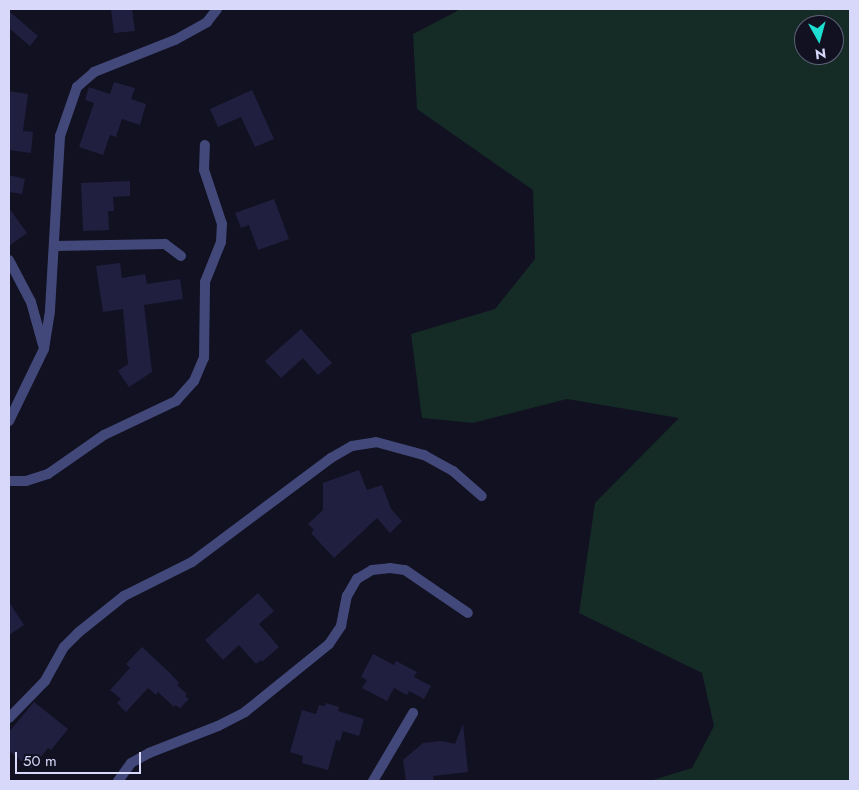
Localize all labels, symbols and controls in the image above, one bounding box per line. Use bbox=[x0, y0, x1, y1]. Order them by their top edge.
north arrow bbox=[794, 15, 844, 65]
text: N bbox=[814, 43, 827, 64]
scale bar bbox=[18, 742, 144, 774]
text: 50 m bbox=[23, 750, 57, 772]

